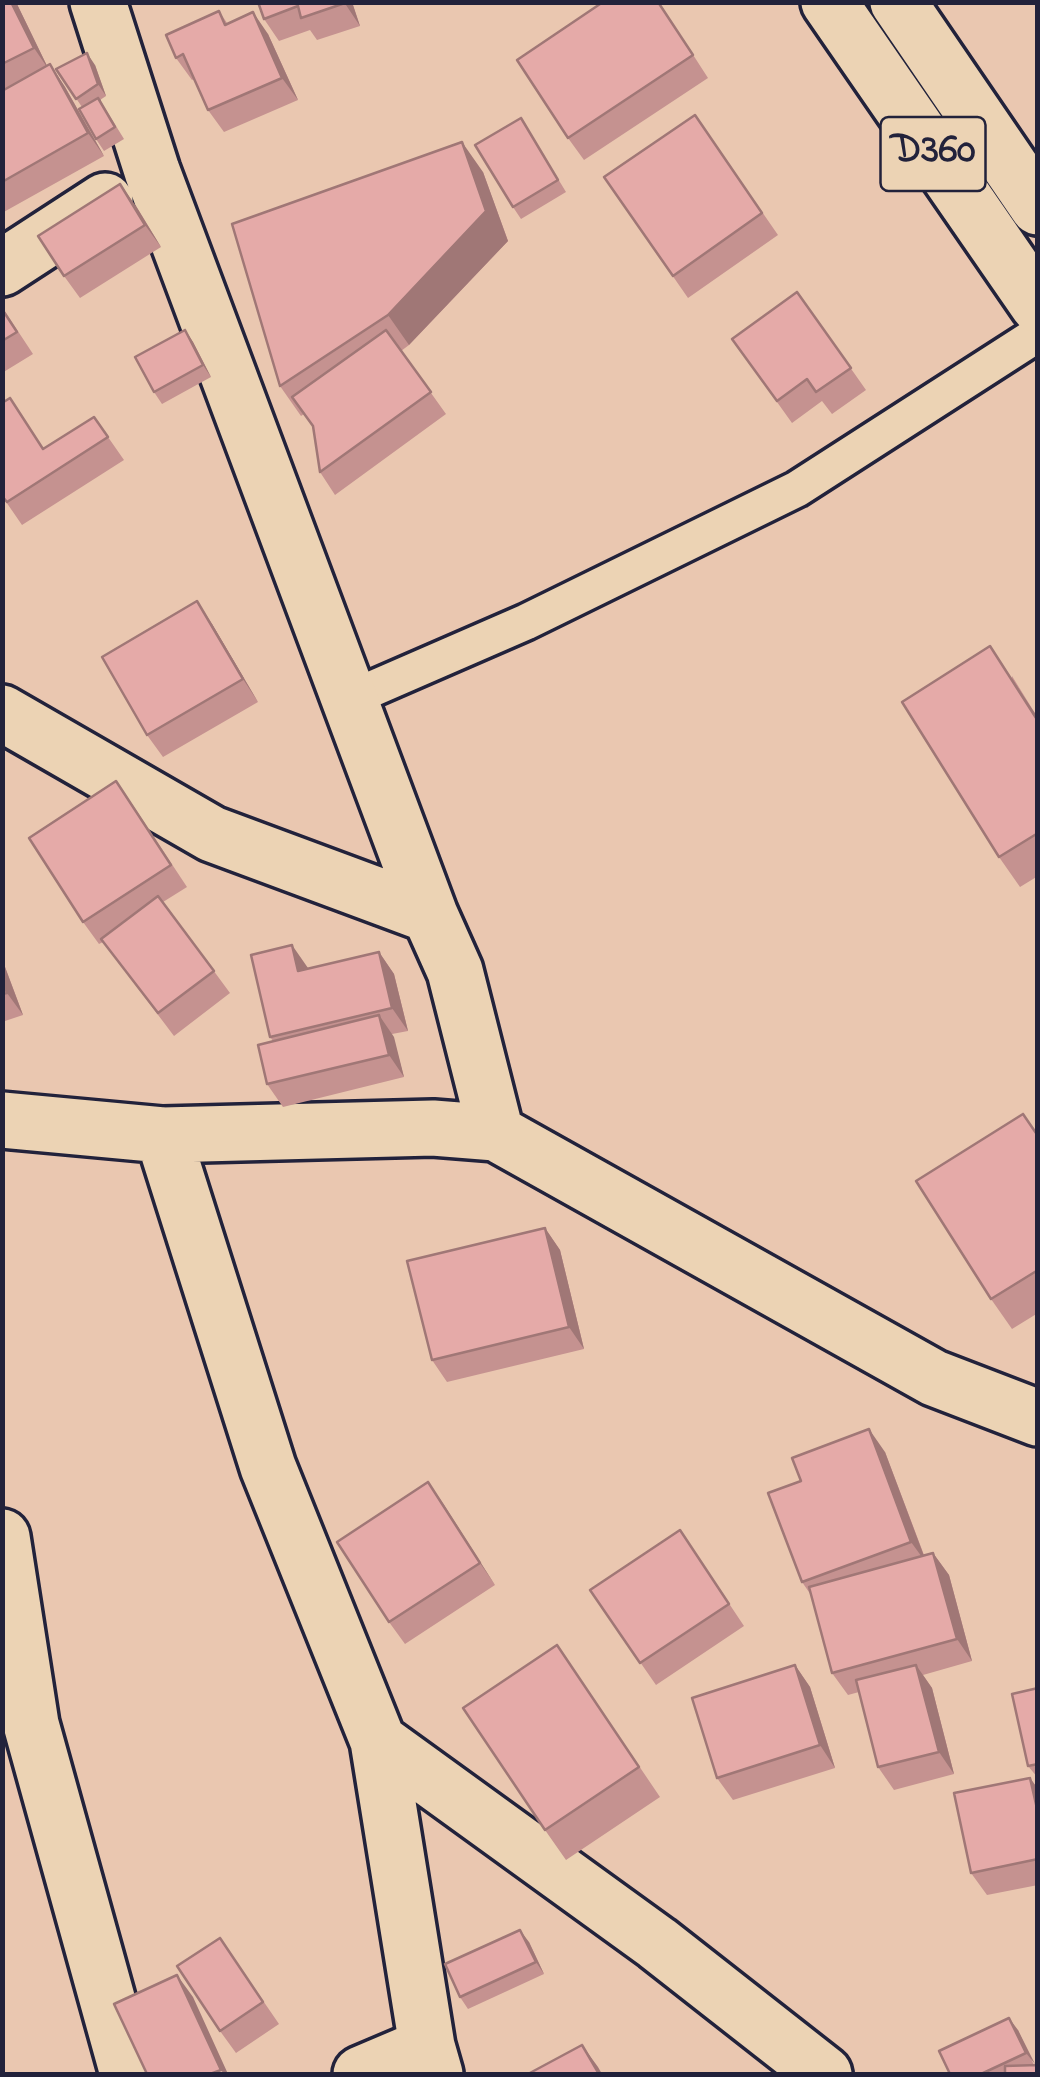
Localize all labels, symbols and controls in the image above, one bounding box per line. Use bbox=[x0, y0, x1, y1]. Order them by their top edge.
road number: D360 bbox=[880, 117, 986, 191]

